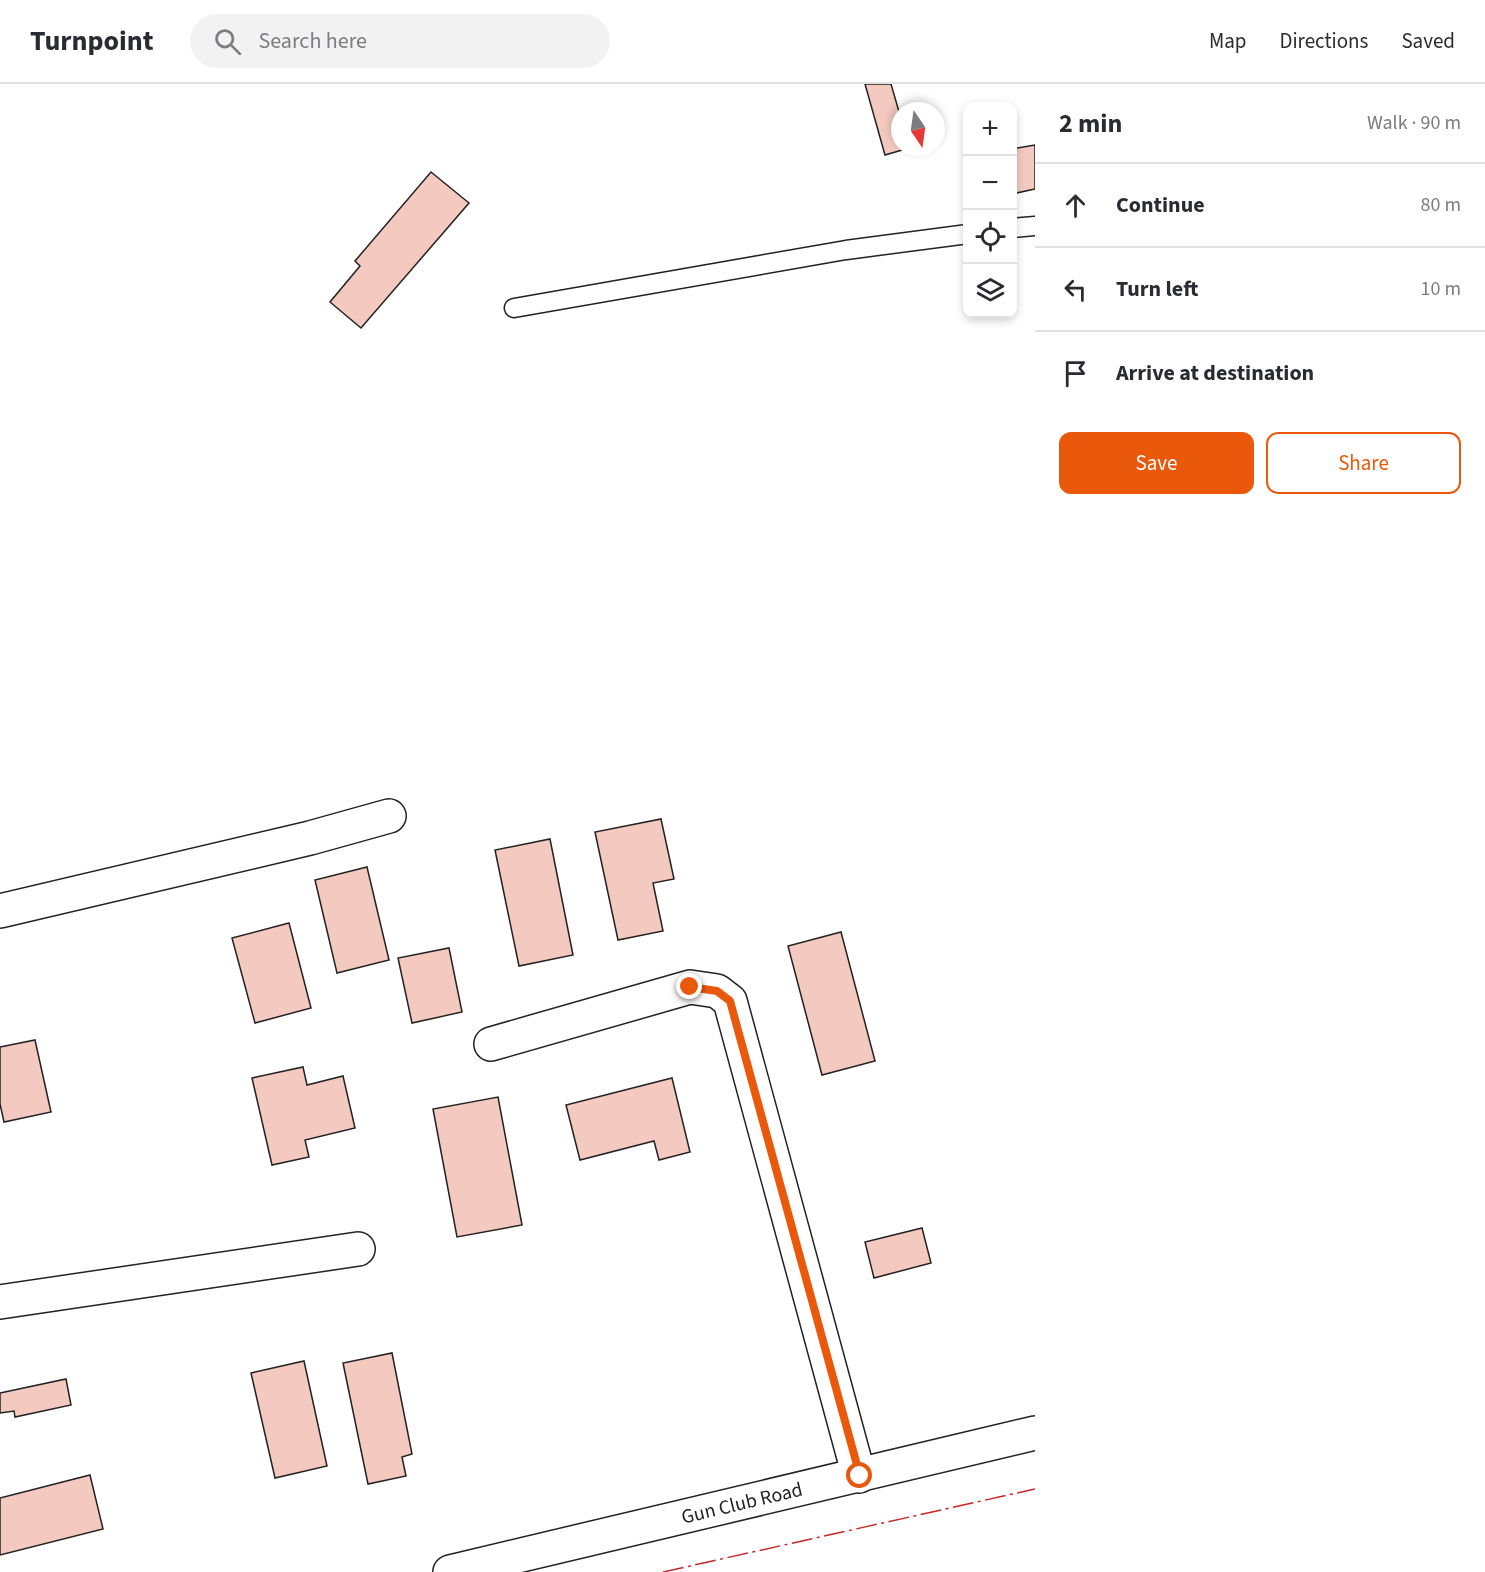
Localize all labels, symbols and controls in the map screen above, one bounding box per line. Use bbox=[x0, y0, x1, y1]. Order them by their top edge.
search box bbox=[190, 14, 610, 68]
text: Turnpoint bbox=[30, 21, 154, 61]
icon: search bbox=[211, 25, 244, 58]
text: Search here bbox=[259, 25, 367, 57]
text: Map bbox=[1209, 26, 1247, 56]
text: Directions bbox=[1280, 26, 1368, 56]
text: Saved bbox=[1401, 26, 1455, 56]
north arrow bbox=[891, 102, 945, 156]
map controls bbox=[963, 102, 1017, 318]
button: + bbox=[963, 102, 1017, 156]
text: 2 min bbox=[1059, 105, 1122, 142]
text: Walk · 90 m bbox=[1367, 109, 1461, 137]
button: − bbox=[963, 156, 1017, 210]
icon: ahead bbox=[1059, 189, 1092, 222]
text: Continue bbox=[1116, 189, 1205, 221]
text: 80 m bbox=[1421, 191, 1461, 219]
button: locate bbox=[963, 210, 1017, 264]
button: layers bbox=[963, 264, 1017, 318]
icon: left bbox=[1059, 273, 1092, 306]
text: Turn left bbox=[1116, 273, 1198, 305]
text: 10 m bbox=[1421, 275, 1461, 303]
icon: arrive bbox=[1059, 357, 1092, 390]
text: Arrive at destination bbox=[1116, 357, 1314, 389]
button: Save bbox=[1059, 432, 1254, 494]
button: Share bbox=[1266, 432, 1461, 494]
route end bbox=[676, 973, 702, 999]
route start bbox=[846, 1462, 872, 1488]
street label: Gun Club Road bbox=[679, 1476, 805, 1532]

